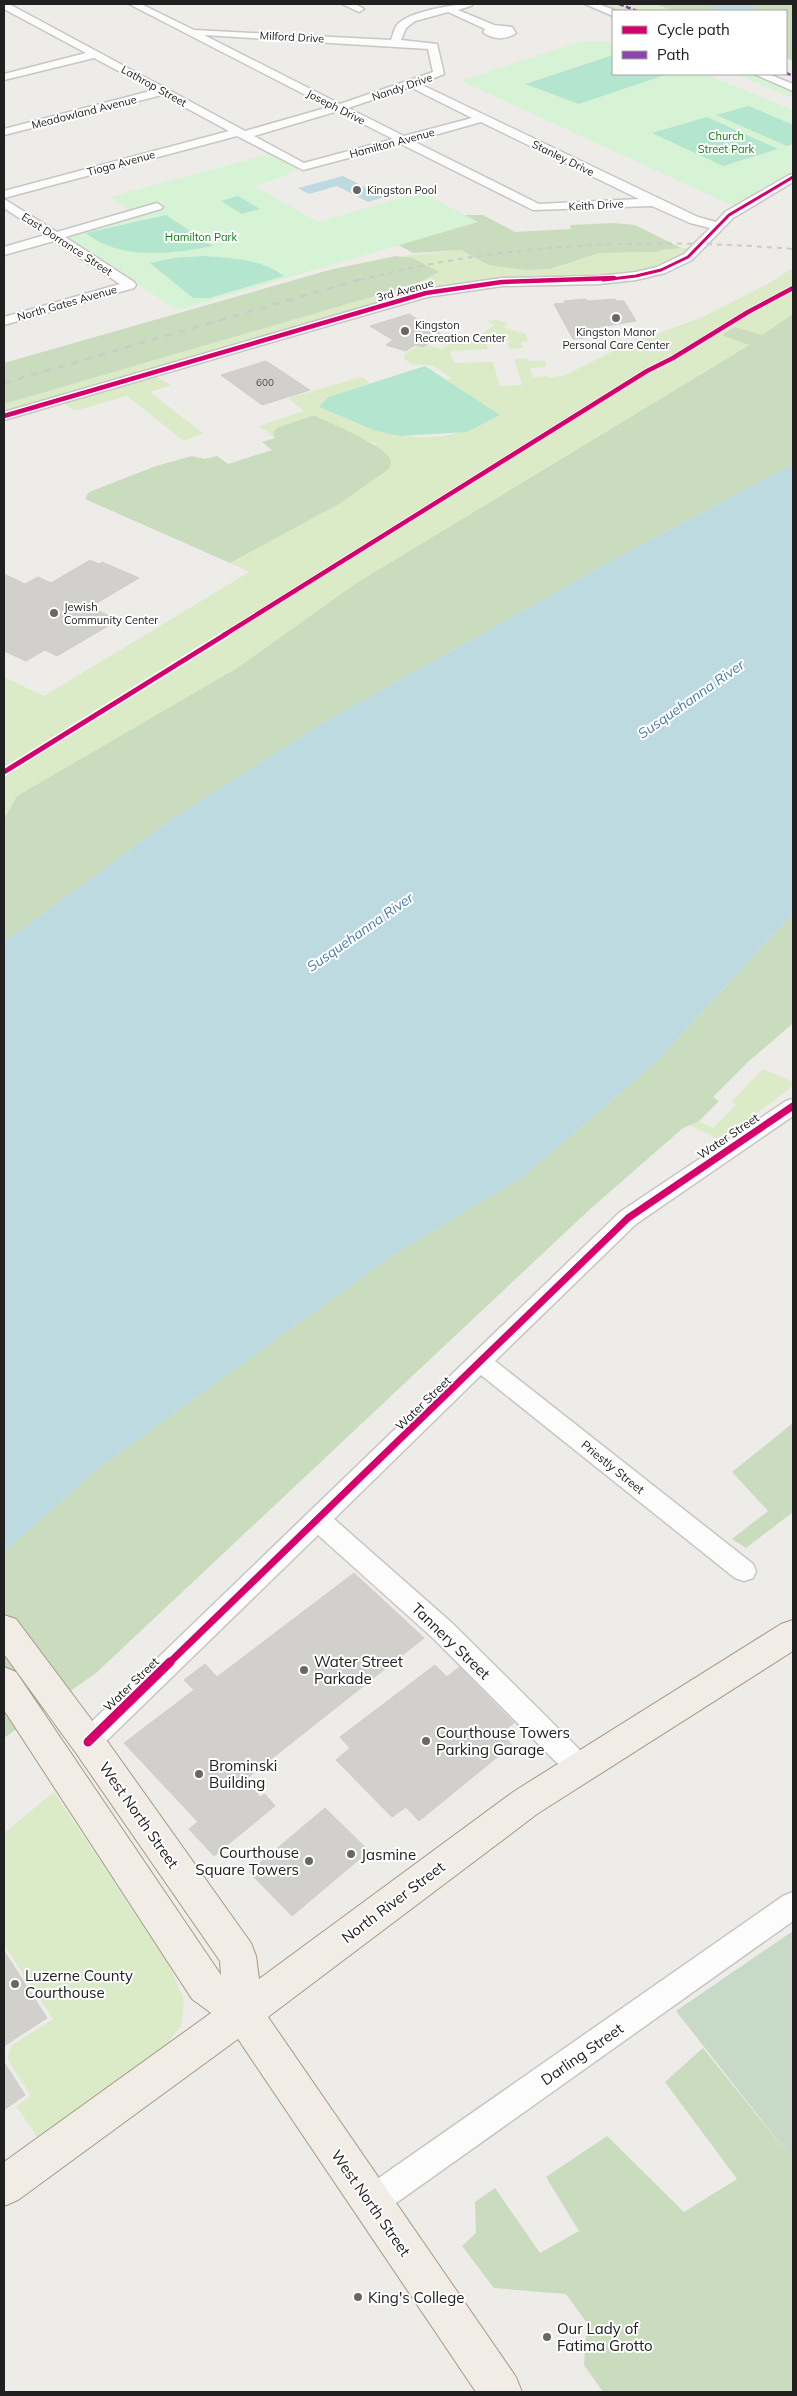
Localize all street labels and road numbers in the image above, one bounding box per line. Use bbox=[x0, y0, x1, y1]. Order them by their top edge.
street label: Milford Drive bbox=[259, 28, 325, 46]
street label: Lathrop Street bbox=[119, 62, 189, 110]
street label: Nandy Drive bbox=[370, 70, 434, 104]
street label: Joseph Drive bbox=[304, 86, 368, 128]
street label: Meadowland Avenue bbox=[30, 92, 138, 132]
street label: Hamilton Avenue bbox=[348, 125, 436, 161]
street label: Stanley Drive bbox=[530, 137, 596, 179]
street label: Tioga Avenue bbox=[85, 147, 157, 179]
street label: Keith Drive bbox=[568, 197, 624, 213]
street label: East Dorrance Street bbox=[19, 209, 115, 279]
street label: 3rd Avenue bbox=[375, 276, 435, 304]
street label: North Gates Avenue bbox=[16, 282, 118, 324]
street label: Water Street bbox=[694, 1110, 762, 1162]
street label: Water Street bbox=[392, 1373, 454, 1433]
street label: Priestly Street bbox=[578, 1437, 648, 1497]
street label: Tannery Street bbox=[408, 1599, 494, 1683]
street label: Water Street bbox=[100, 1654, 162, 1714]
street label: West North Street bbox=[95, 1758, 183, 1872]
street label: North River Street bbox=[338, 1857, 448, 1947]
street label: Darling Street bbox=[537, 2019, 627, 2089]
street label: West North Street bbox=[327, 2146, 415, 2260]

